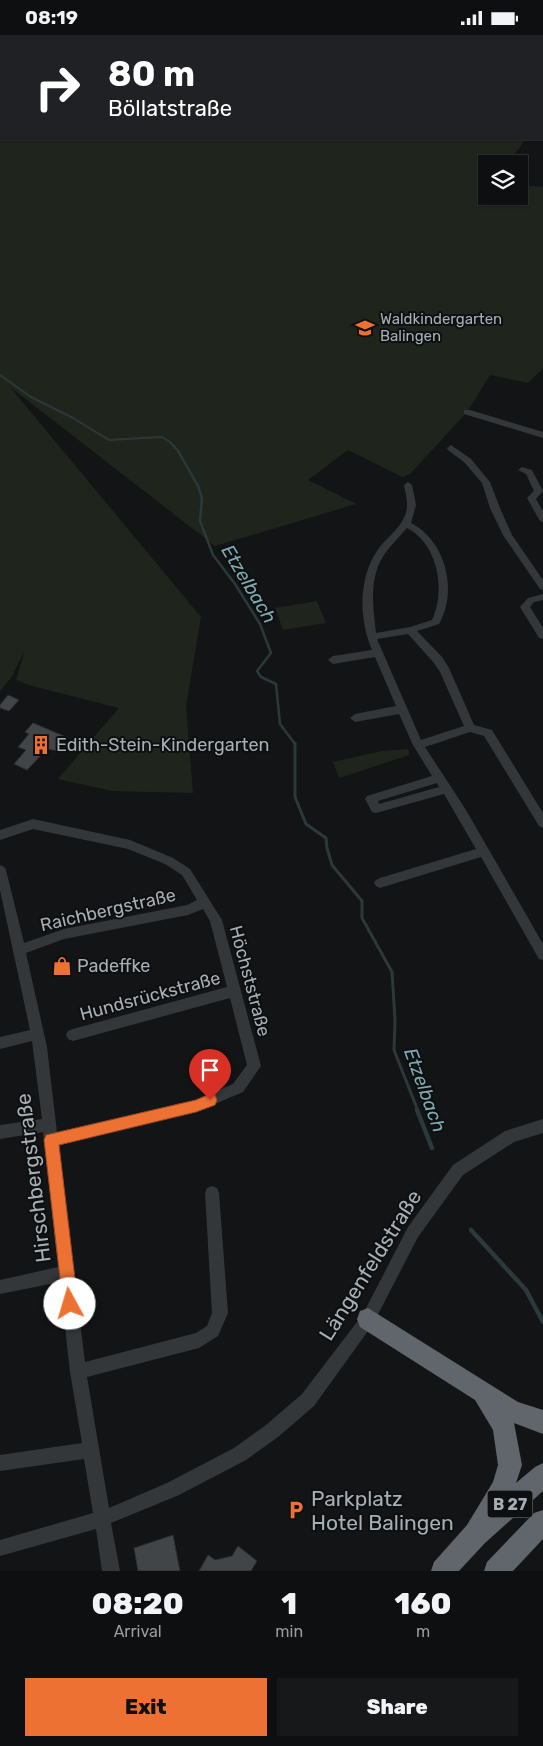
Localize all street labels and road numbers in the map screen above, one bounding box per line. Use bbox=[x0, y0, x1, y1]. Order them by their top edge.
street label: Raichbergstraße bbox=[38, 884, 178, 936]
street label: Höchststraße bbox=[225, 923, 275, 1039]
street label: Hundsrückstraße bbox=[77, 967, 223, 1025]
street label: Hirschbergstraße bbox=[10, 1092, 56, 1264]
street label: Längenfeldstraße bbox=[314, 1185, 426, 1345]
road number: B 27 bbox=[488, 1491, 532, 1517]

